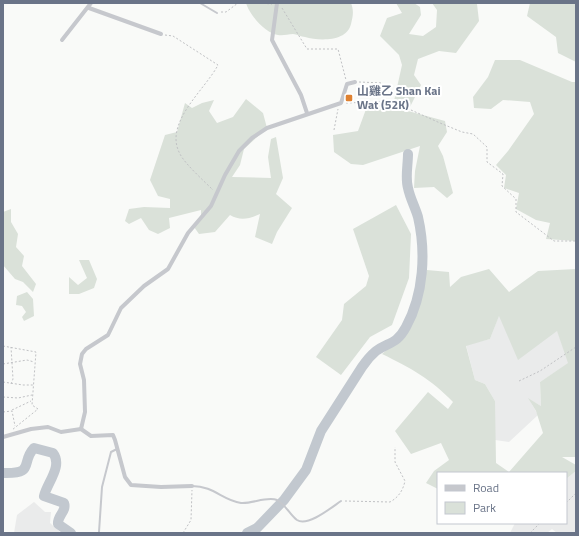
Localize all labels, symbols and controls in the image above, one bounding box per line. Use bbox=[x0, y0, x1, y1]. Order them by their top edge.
place label: 山雞乙 Shan Kai Wat (52K) bbox=[357, 81, 441, 114]
marker: 山雞乙 Shan Kai Wat (52K) bbox=[344, 93, 354, 103]
legend bbox=[437, 472, 567, 524]
text: Road bbox=[473, 478, 499, 497]
text: Park bbox=[473, 498, 496, 517]

